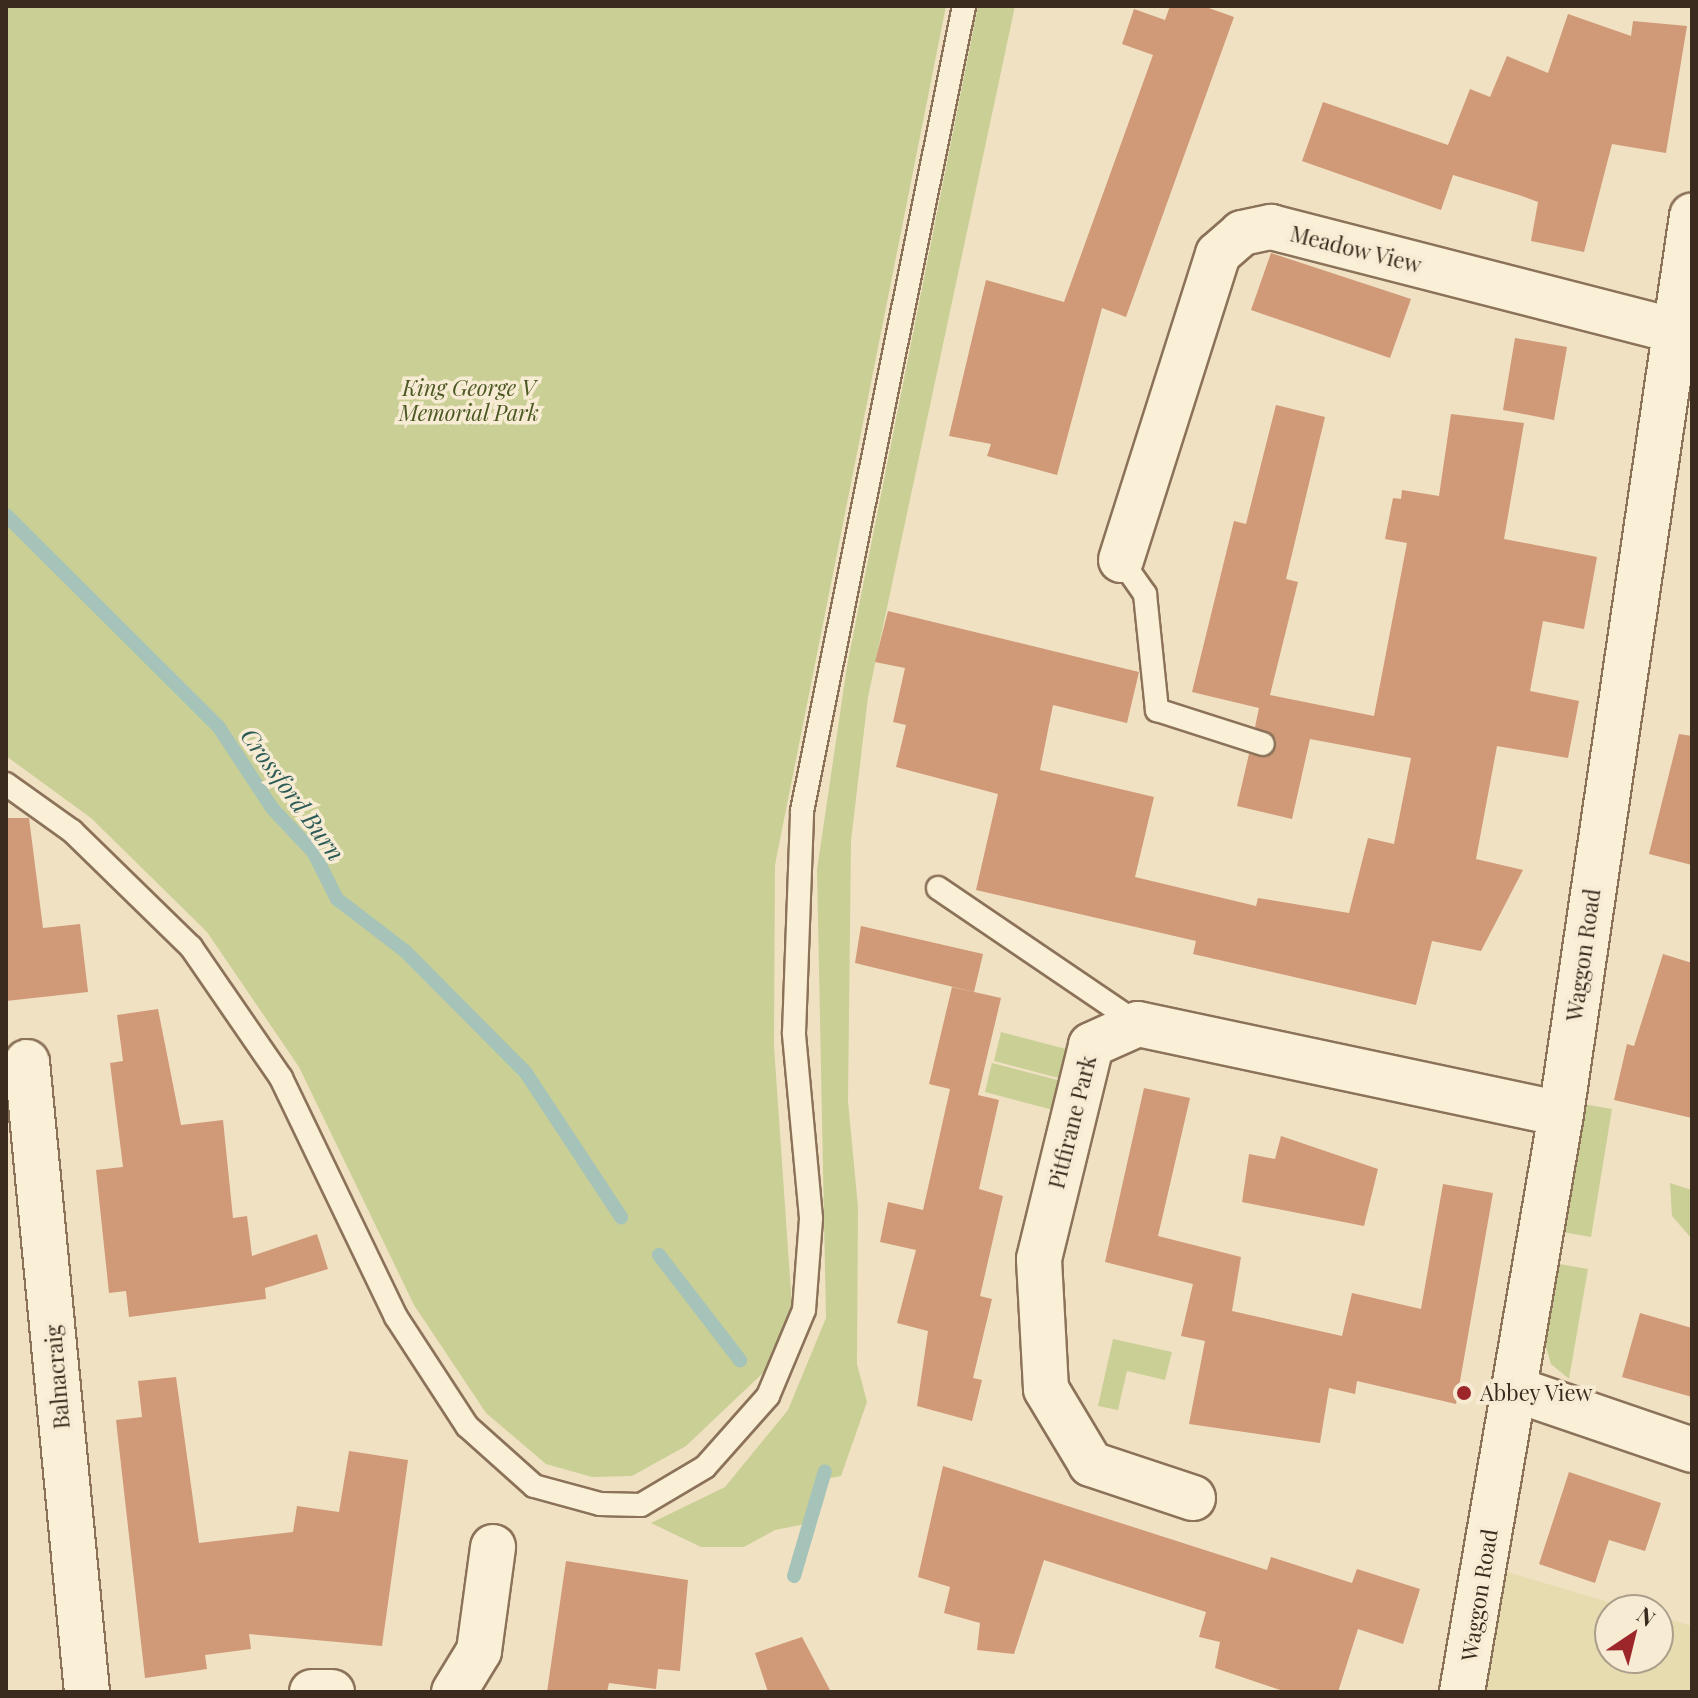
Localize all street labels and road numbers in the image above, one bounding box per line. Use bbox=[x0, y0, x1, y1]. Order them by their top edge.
street label: Meadow View bbox=[1287, 220, 1425, 278]
street label: Waggon Road bbox=[1561, 887, 1605, 1023]
street label: Pitfirane Park bbox=[1043, 1053, 1101, 1191]
street label: Balnacraig bbox=[39, 1324, 75, 1430]
street label: Waggon Road bbox=[1456, 1527, 1502, 1663]

